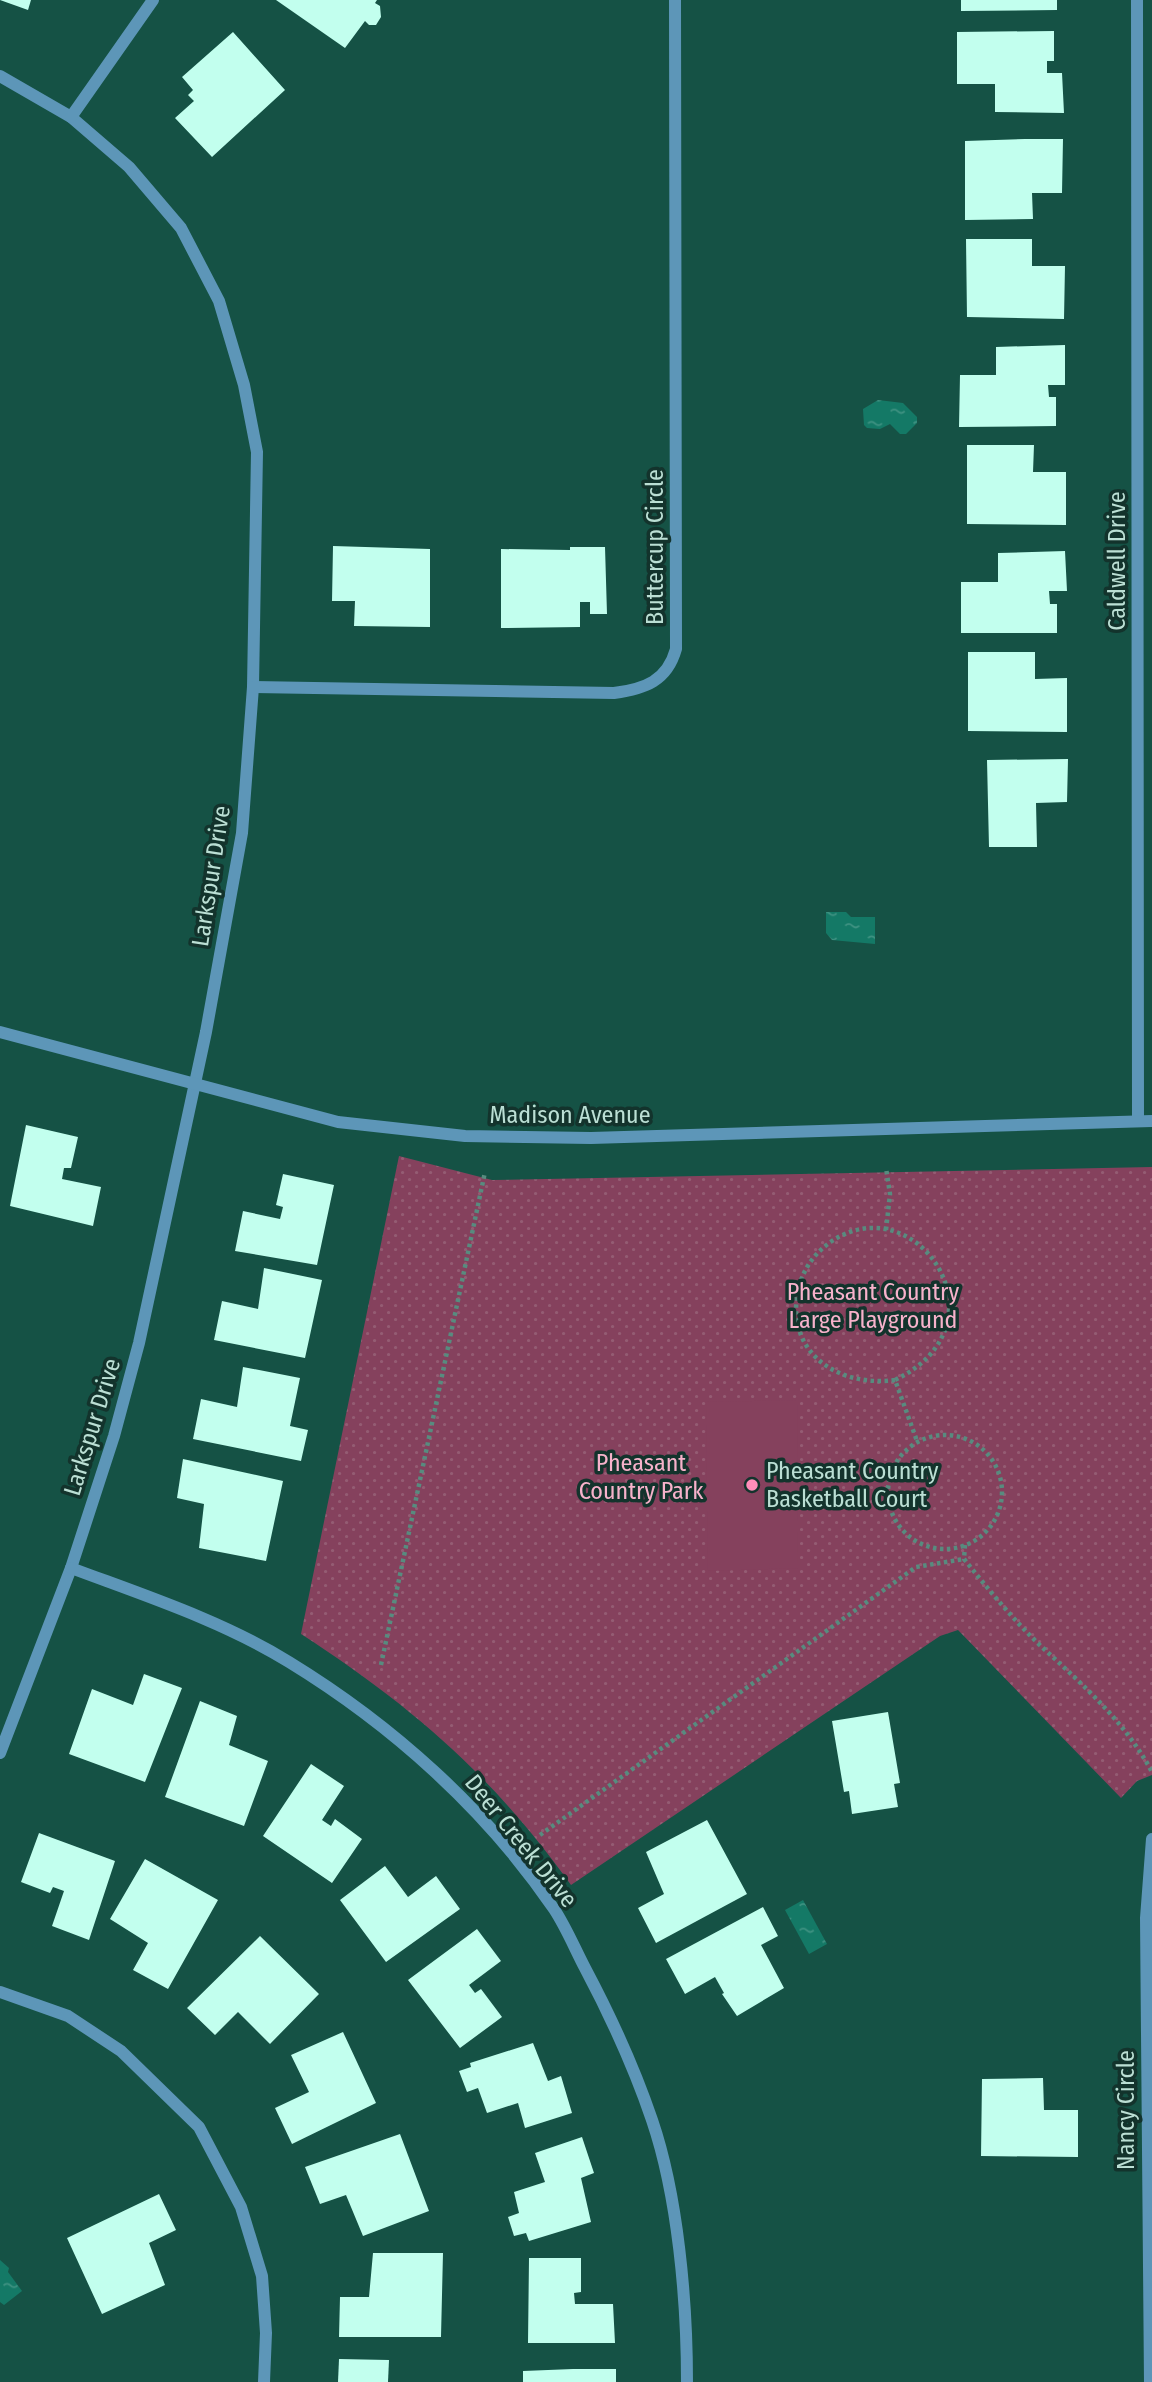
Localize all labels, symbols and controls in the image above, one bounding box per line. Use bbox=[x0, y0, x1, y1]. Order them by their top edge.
street label: Buttercup Circle bbox=[641, 469, 669, 625]
street label: Caldwell Drive bbox=[1103, 491, 1131, 631]
street label: Larkspur Drive bbox=[186, 804, 236, 948]
street label: Madison Avenue bbox=[489, 1101, 651, 1129]
park label: Pheasant Country Large Playground bbox=[787, 1278, 959, 1334]
street label: Larkspur Drive bbox=[58, 1355, 126, 1499]
park label: Pheasant Country Park bbox=[579, 1449, 704, 1505]
place label: Pheasant Country Basketball Court bbox=[766, 1457, 939, 1513]
marker: Pheasant Country Basketball Court bbox=[744, 1477, 760, 1493]
street label: Deer Creek Drive bbox=[459, 1769, 583, 1913]
street label: Nancy Circle bbox=[1112, 2050, 1140, 2170]

